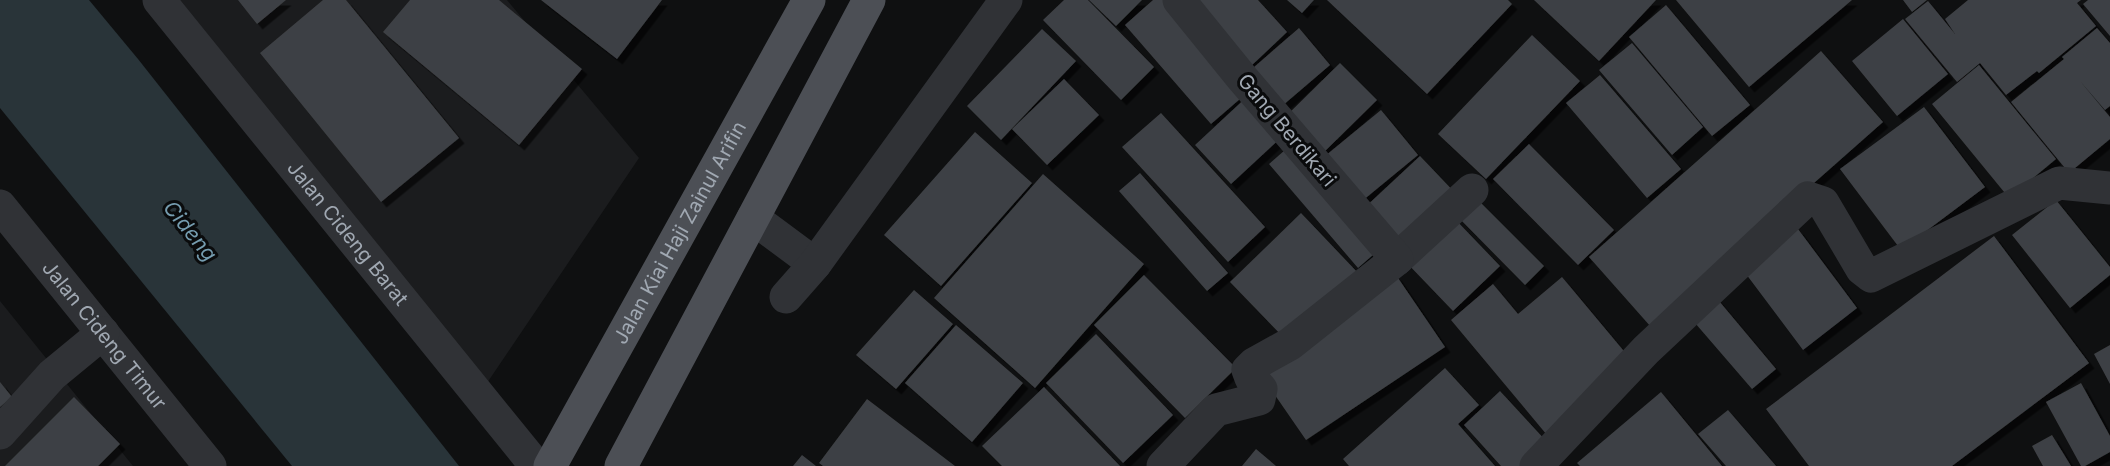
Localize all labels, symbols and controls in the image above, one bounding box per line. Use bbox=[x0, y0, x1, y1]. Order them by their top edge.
street label: Gang Berdikari bbox=[1233, 69, 1341, 191]
street label: Jalan Kiai Haji Zainul Arifin bbox=[608, 117, 751, 348]
street label: Jalan Cideng Barat bbox=[282, 156, 414, 311]
water label: Cideng bbox=[158, 195, 222, 266]
street label: Jalan Cideng Timur bbox=[37, 256, 172, 415]

